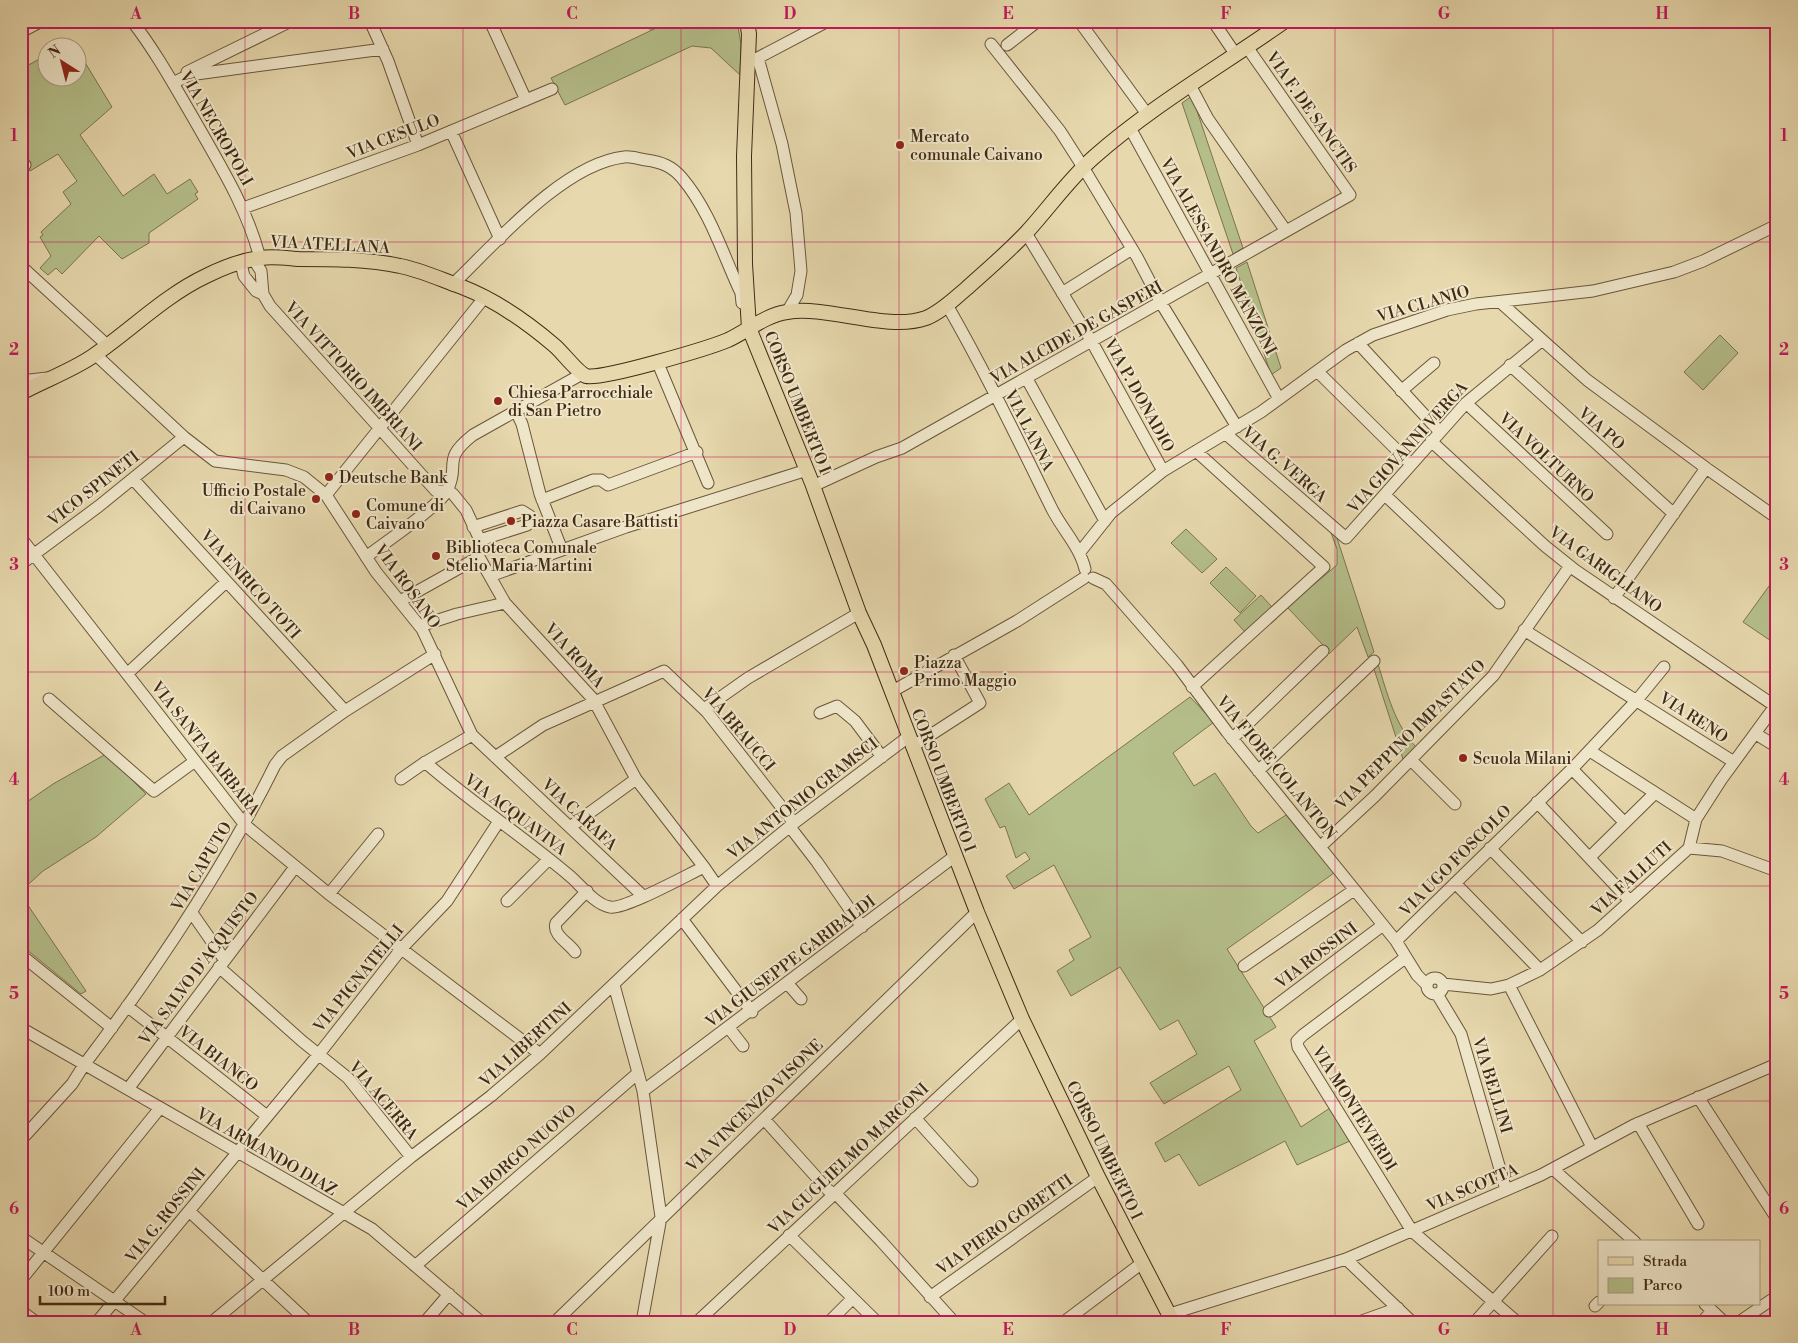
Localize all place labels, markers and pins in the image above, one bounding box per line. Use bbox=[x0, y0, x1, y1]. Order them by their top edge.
place label: Mercato comunale Caivano bbox=[910, 127, 1043, 165]
marker: Mercato comunale Caivano bbox=[894, 139, 906, 151]
place label: Chiesa Parrocchiale di San Pietro bbox=[508, 383, 653, 421]
marker: Chiesa Parrocchiale di San Pietro bbox=[492, 395, 504, 407]
place label: Deutsche Bank bbox=[339, 468, 449, 488]
marker: Deutsche Bank bbox=[323, 471, 335, 483]
place label: Ufficio Postale di Caivano bbox=[202, 481, 306, 519]
marker: Ufficio Postale di Caivano bbox=[310, 493, 322, 505]
place label: Comune di Caivano bbox=[366, 496, 444, 534]
marker: Comune di Caivano bbox=[350, 508, 362, 520]
place label: Piazza Casare Battisti bbox=[521, 512, 678, 532]
marker: Piazza Casare Battisti bbox=[505, 515, 517, 527]
place label: Biblioteca Comunale Stelio Maria Martini bbox=[445, 538, 597, 576]
marker: Biblioteca Comunale Stelio Maria Martini bbox=[430, 550, 442, 562]
place label: Piazza Primo Maggio bbox=[914, 653, 1017, 691]
marker: Piazza Primo Maggio bbox=[898, 665, 910, 677]
place label: Scuola Milani bbox=[1473, 749, 1572, 769]
marker: Scuola Milani bbox=[1457, 752, 1469, 764]

